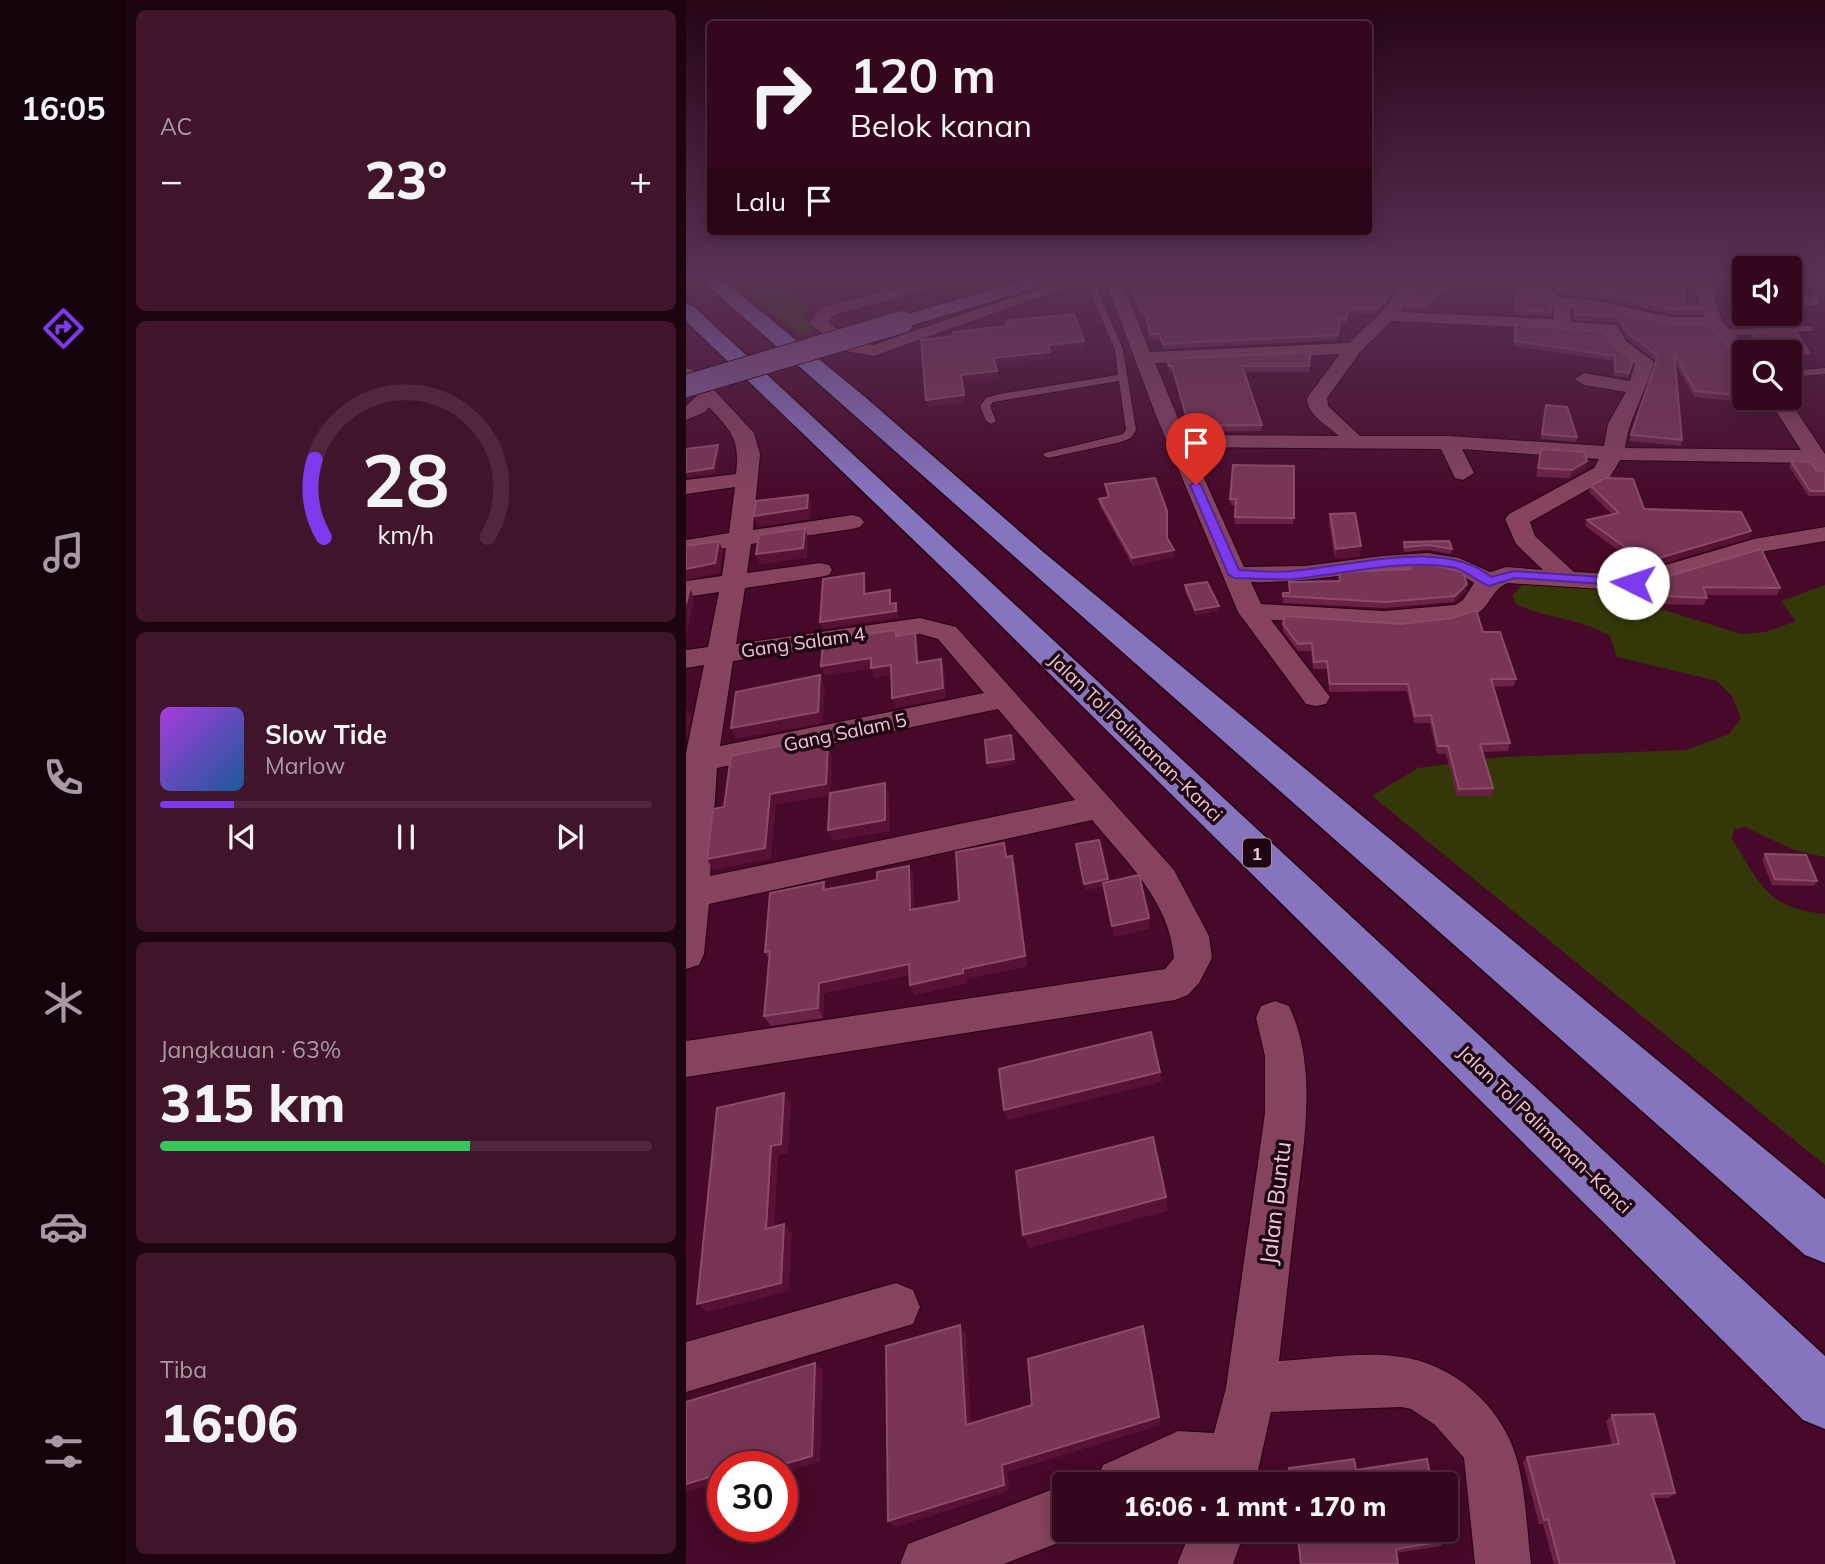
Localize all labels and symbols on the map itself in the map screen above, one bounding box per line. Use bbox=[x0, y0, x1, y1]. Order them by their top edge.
pin bbox=[1166, 413, 1226, 485]
position arrow bbox=[1596, 546, 1670, 620]
street label: Gang Salam 4 bbox=[739, 621, 867, 663]
street label: Jalan Tol Palimanan–Kanci bbox=[1044, 648, 1228, 826]
street label: Gang Salam 5 bbox=[781, 707, 909, 757]
road number: 1 bbox=[1243, 838, 1271, 868]
street label: Jalan Tol Palimanan–Kanci bbox=[1453, 1040, 1637, 1218]
street label: Jalan Buntu bbox=[1253, 1140, 1297, 1266]
speed limit sign: 30 bbox=[707, 1451, 798, 1542]

